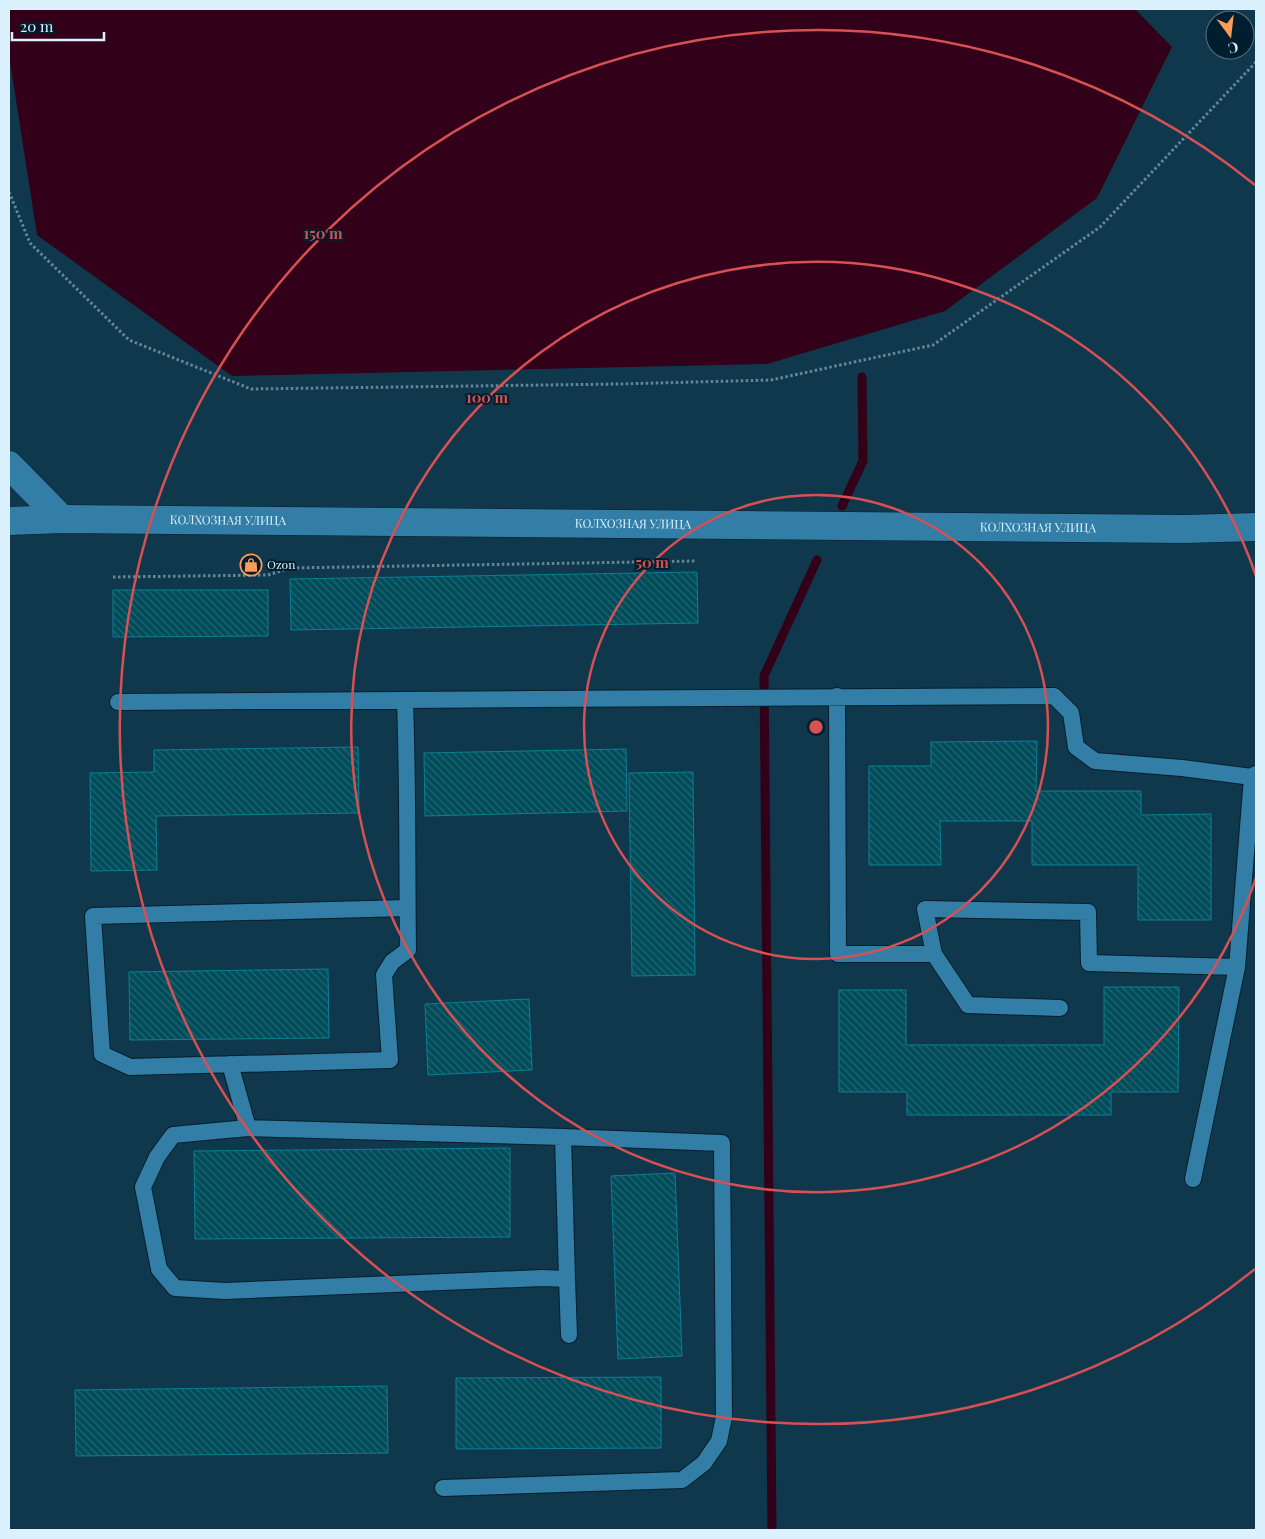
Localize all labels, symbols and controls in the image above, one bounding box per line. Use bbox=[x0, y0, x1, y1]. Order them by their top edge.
scale bar bbox=[12, 10, 105, 42]
north arrow bbox=[1205, 10, 1255, 60]
text: 20 m bbox=[20, 16, 54, 36]
text: С bbox=[1226, 38, 1241, 59]
text: 150 m bbox=[303, 223, 343, 243]
text: 100 m bbox=[466, 387, 509, 407]
street label: КОЛХОЗНАЯ УЛИЦА bbox=[170, 511, 287, 528]
street label: КОЛХОЗНАЯ УЛИЦА bbox=[575, 515, 692, 532]
street label: КОЛХОЗНАЯ УЛИЦА bbox=[980, 518, 1097, 535]
text: 50 m bbox=[635, 552, 669, 572]
shop icon: Ozon bbox=[239, 553, 263, 577]
place label: Ozon bbox=[267, 556, 295, 572]
centre of rings bbox=[807, 718, 825, 736]

